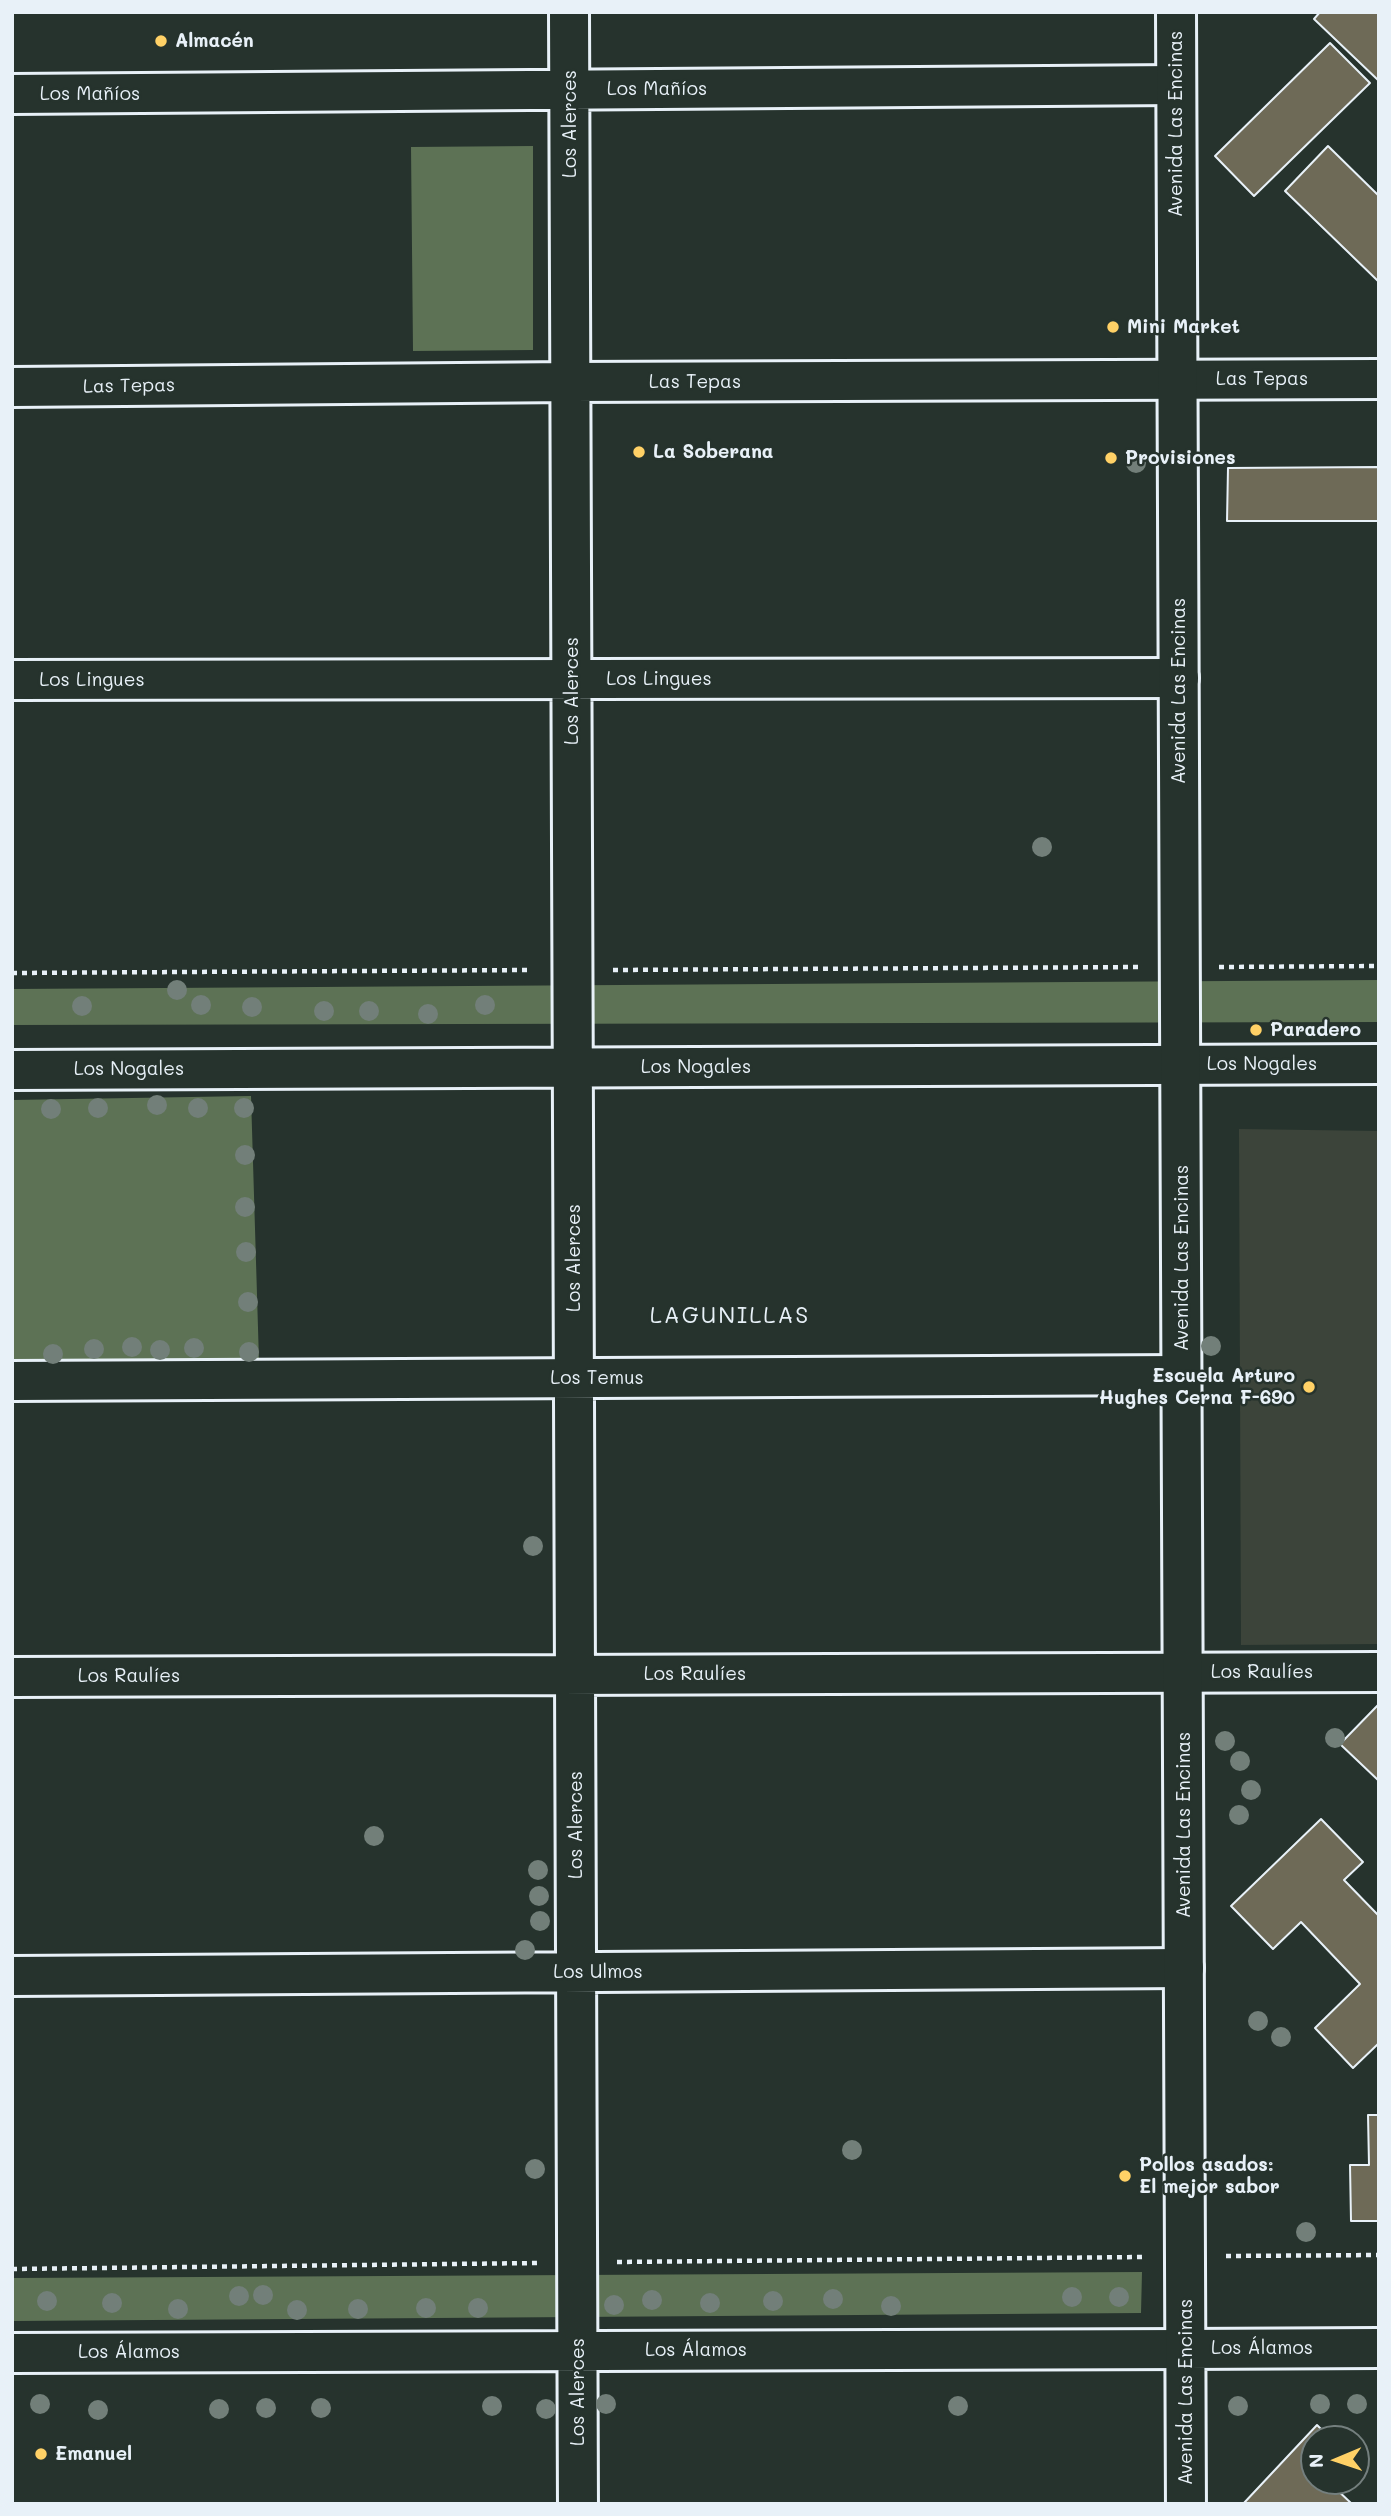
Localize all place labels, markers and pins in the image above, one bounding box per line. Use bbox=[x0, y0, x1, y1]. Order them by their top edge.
place label: Almacén bbox=[175, 30, 254, 52]
marker: Almacén bbox=[153, 33, 169, 49]
place label: Mini Market bbox=[1127, 316, 1240, 338]
marker: Mini Market bbox=[1105, 319, 1121, 335]
place label: La Soberana bbox=[653, 441, 773, 463]
marker: La Soberana bbox=[631, 444, 647, 460]
place label: Provisiones bbox=[1125, 447, 1235, 469]
marker: Provisiones bbox=[1103, 450, 1119, 466]
place label: Paradero bbox=[1270, 1019, 1361, 1041]
marker: Paradero bbox=[1248, 1022, 1264, 1038]
place label: Escuela Arturo Hughes Cerna F-690 bbox=[1099, 1365, 1295, 1409]
marker: Escuela Arturo Hughes Cerna F-690 bbox=[1301, 1379, 1317, 1395]
place label: Pollos asados: El mejor sabor bbox=[1139, 2154, 1280, 2198]
marker: Pollos asados: El mejor sabor bbox=[1117, 2168, 1133, 2184]
place label: Emanuel bbox=[55, 2443, 132, 2465]
marker: Emanuel bbox=[33, 2446, 49, 2462]

